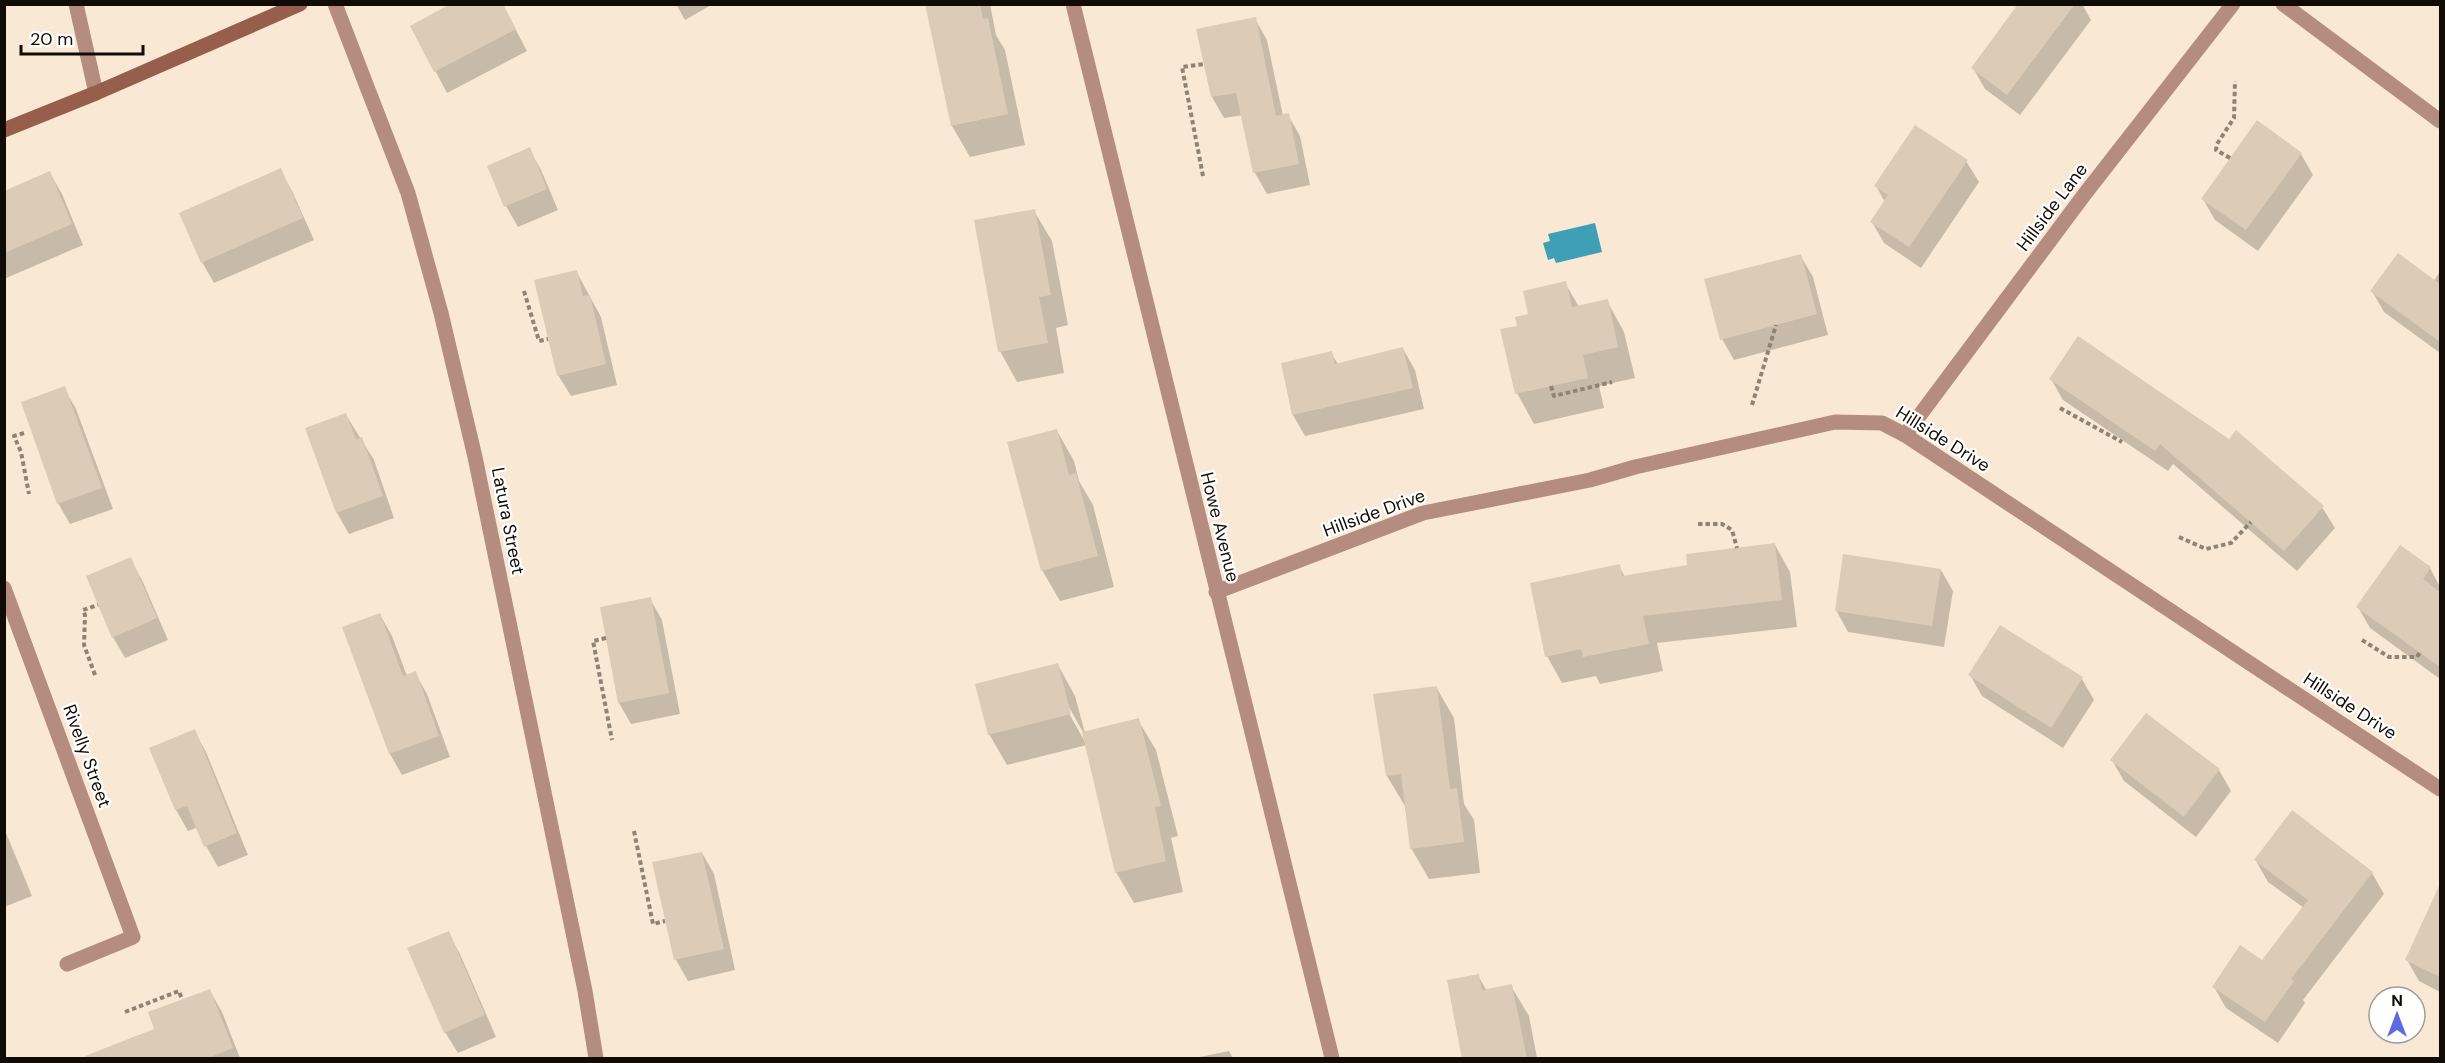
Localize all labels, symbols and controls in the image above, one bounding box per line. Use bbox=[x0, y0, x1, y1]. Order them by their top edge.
scale bar bbox=[21, 18, 142, 56]
text: 20 m bbox=[30, 27, 73, 51]
street label: Hillside Lane bbox=[2011, 158, 2093, 256]
street label: Hillside Drive bbox=[1891, 401, 1995, 477]
street label: Latura Street bbox=[486, 465, 530, 577]
street label: Howe Avenue bbox=[1195, 470, 1245, 584]
street label: Hillside Drive bbox=[1320, 483, 1428, 543]
street label: Hillside Drive bbox=[2299, 667, 2401, 745]
street label: Rivelly Street bbox=[57, 701, 117, 811]
north arrow bbox=[2367, 985, 2427, 1045]
text: N bbox=[2391, 990, 2403, 1011]

